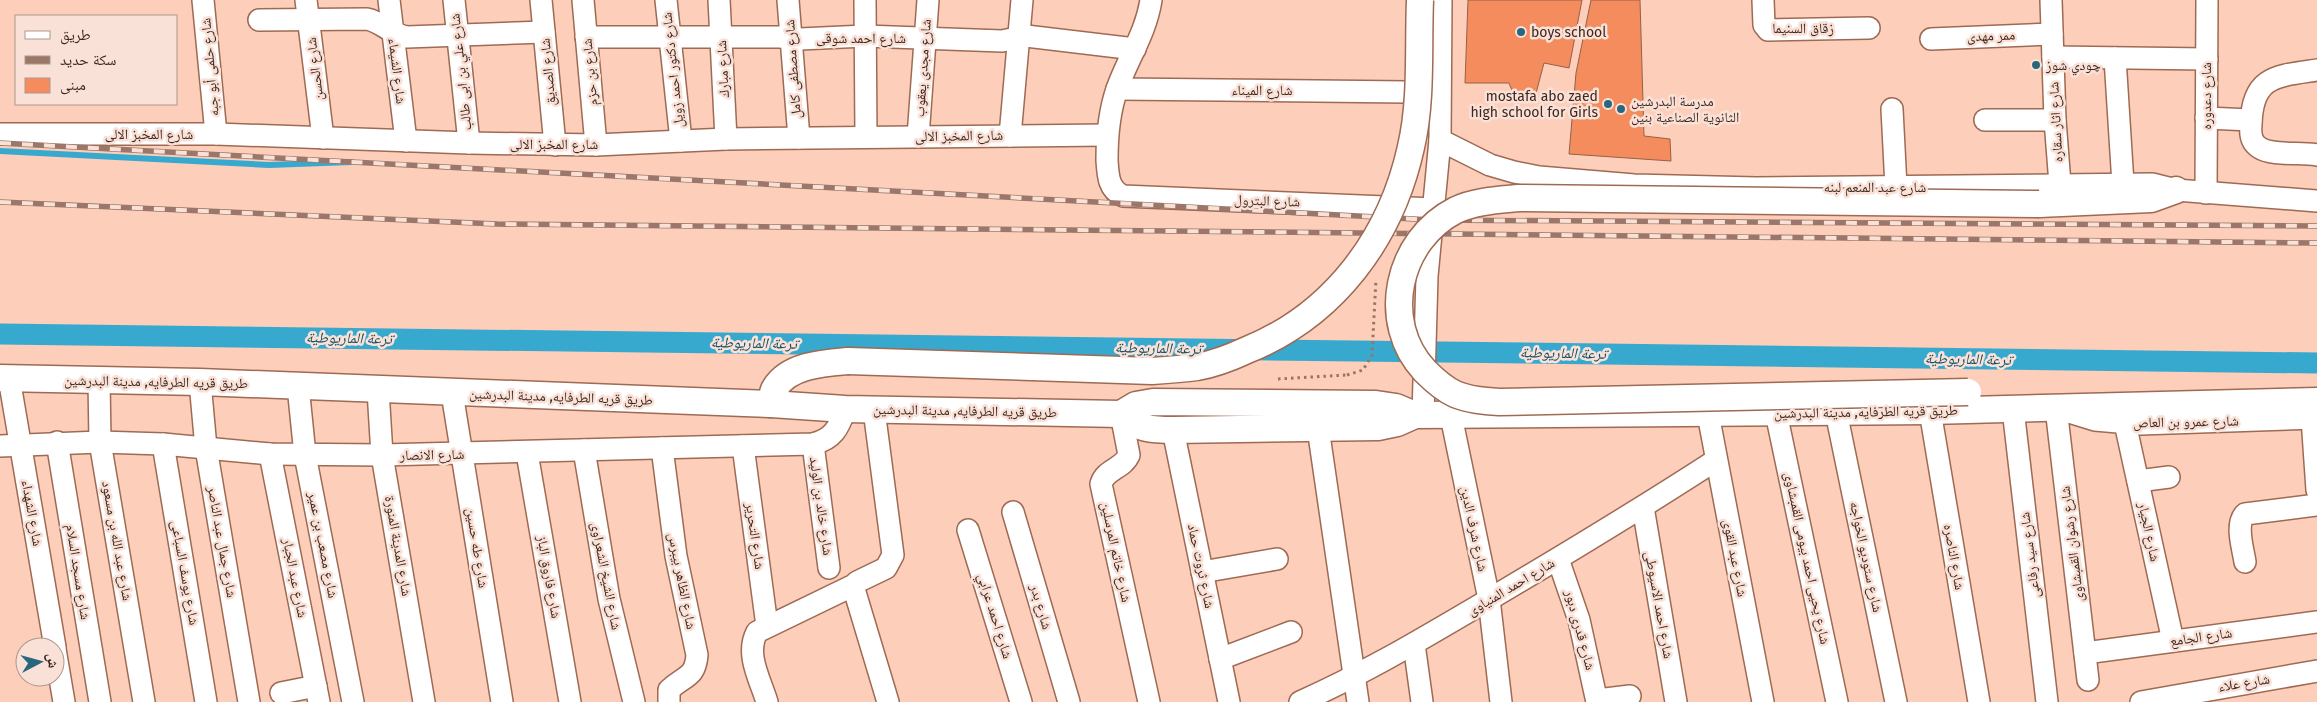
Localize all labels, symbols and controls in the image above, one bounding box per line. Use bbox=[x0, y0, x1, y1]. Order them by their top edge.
street label: شارع دكتور احمد زويل bbox=[658, 11, 689, 129]
street label: شارع علي بن ابى طالب bbox=[446, 12, 478, 131]
legend bbox=[15, 15, 178, 105]
street label: شارع حلمى أبو جبه bbox=[197, 17, 224, 117]
street label: شارع مجدى يعقوب bbox=[911, 18, 936, 118]
street label: شارع مصطفى كامل bbox=[781, 19, 806, 119]
street label: زقاق السنيما bbox=[1772, 20, 1834, 37]
place label: boys school bbox=[1531, 24, 1606, 41]
text: طريق bbox=[60, 26, 91, 45]
marker: boys school bbox=[1515, 26, 1527, 38]
street label: ممر مهدى bbox=[1966, 27, 2016, 45]
street label: شارع احمد شوقى bbox=[816, 30, 906, 48]
street label: شارع الحسن bbox=[303, 36, 328, 102]
street label: شارع الشيماء bbox=[384, 37, 409, 105]
street label: شارع الصديق bbox=[537, 37, 560, 107]
street label: شارع بن حزم bbox=[579, 38, 602, 106]
street label: شارع مبارك bbox=[713, 40, 734, 98]
text: سكة حديد bbox=[60, 51, 117, 69]
place label: چودي شوز bbox=[2045, 57, 2101, 76]
marker: چودي شوز bbox=[2030, 59, 2042, 71]
street label: شارع دعدوره bbox=[2198, 62, 2216, 130]
text: مبنى bbox=[60, 76, 86, 95]
street label: شارع اثار سقاره bbox=[2045, 81, 2068, 163]
street label: شارع الميناء bbox=[1231, 82, 1293, 100]
place label: mostafa abo zaed high school for Girls bbox=[1470, 88, 1598, 121]
place label: مدرسة البدرشين الثانوية الصناعية بنين bbox=[1631, 93, 1739, 126]
marker: mostafa abo zaed high school for Girls bbox=[1602, 98, 1614, 110]
marker: مدرسة البدرشين الثانوية الصناعية بنين bbox=[1615, 103, 1627, 115]
street label: شارع المخبز الالى bbox=[105, 126, 193, 144]
street label: شارع المخبز الالى bbox=[915, 127, 1003, 146]
street label: شارع المخبز الالى bbox=[510, 136, 598, 154]
street label: شارع عبد المنعم لبنه bbox=[1824, 179, 1926, 197]
street label: شارع البترول bbox=[1234, 191, 1300, 212]
water label: ترعة الماريوطية bbox=[306, 328, 396, 348]
water label: ترعة الماريوطية bbox=[711, 333, 801, 353]
water label: ترعة الماريوطية bbox=[1115, 338, 1205, 358]
water label: ترعة الماريوطية bbox=[1520, 343, 1610, 363]
water label: ترعة الماريوطية bbox=[1925, 349, 2015, 369]
street label: طريق قريه الطرفايه, مدينة البدرشين bbox=[64, 372, 248, 393]
street label: طريق قريه الطرفايه, مدينة البدرشين bbox=[469, 385, 653, 410]
street label: طريق قريه الطرفايه, مدينة البدرشين bbox=[873, 401, 1057, 422]
street label: طريق قريه الطرفايه, مدينة البدرشين bbox=[1774, 402, 1958, 423]
street label: شارع عمرو بن العاص bbox=[2133, 413, 2239, 432]
street label: شارع الانصار bbox=[399, 446, 464, 465]
street label: شارع خالد بن الوليد bbox=[805, 456, 836, 557]
street label: شارع يحيى احمد بيومى القمبشاوى bbox=[1779, 470, 1834, 646]
street label: شارع الشهداء bbox=[17, 478, 46, 548]
street label: شارع عبد الله بن مسعود bbox=[97, 480, 136, 602]
street label: شارع جمال عبد الناصر bbox=[203, 484, 240, 599]
street label: شارع شرف الدين bbox=[1456, 485, 1491, 573]
street label: شارع رشوان القمبشاوى bbox=[2056, 485, 2089, 603]
street label: شارع مصعب بن عمير bbox=[303, 489, 342, 600]
street label: شارع المدينة المنورة bbox=[380, 494, 415, 598]
street label: شارع خاتم المرسلين bbox=[1096, 500, 1135, 604]
street label: شارع ستوديو الخواجه bbox=[1845, 500, 1886, 614]
street label: شارع الجيار bbox=[2133, 500, 2164, 563]
street label: شارع التحرير bbox=[741, 501, 768, 571]
street label: شارع طه حسين bbox=[461, 507, 492, 590]
street label: شارع سيد رفاعى bbox=[2016, 511, 2045, 599]
street label: شارع عبد القوى bbox=[1718, 518, 1751, 598]
street label: شارع يوسف السباعى bbox=[166, 519, 203, 627]
street label: شارع الشيخ الشعراوى bbox=[586, 521, 625, 632]
street label: شارع ثروت حماد bbox=[1183, 522, 1218, 610]
street label: شارع مسجد السلام bbox=[61, 523, 94, 621]
street label: شارع الناصره bbox=[1939, 523, 1968, 591]
street label: شارع الظاهر بيبرس bbox=[663, 531, 700, 631]
street label: شارع فاروق الباز bbox=[532, 533, 565, 620]
street label: شارع عبد الجبار bbox=[278, 536, 311, 619]
street label: شارع احمد الاسيوطى bbox=[1640, 550, 1677, 660]
street label: شارع احمد المنياوى bbox=[1464, 554, 1558, 621]
street label: شارع احمد عرابي bbox=[972, 571, 1016, 661]
street label: شارع بدر bbox=[1025, 581, 1056, 632]
street label: شارع قدرى دبور bbox=[1560, 587, 1599, 672]
street label: شارع الجامع bbox=[2169, 624, 2233, 651]
north arrow bbox=[15, 637, 65, 687]
text: ش bbox=[43, 652, 62, 669]
street label: شارع علاء bbox=[2217, 671, 2271, 696]

